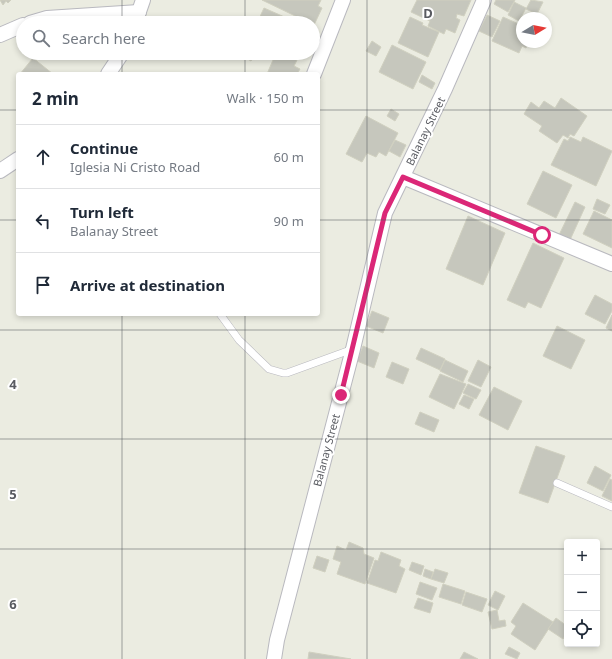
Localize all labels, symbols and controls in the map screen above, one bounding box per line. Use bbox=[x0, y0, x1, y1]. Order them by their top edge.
text: D bbox=[423, 4, 433, 22]
north arrow bbox=[516, 12, 552, 48]
search box bbox=[16, 16, 320, 60]
icon: search bbox=[30, 27, 52, 49]
text: Search here bbox=[62, 28, 145, 48]
text: 2 min bbox=[32, 87, 79, 110]
text: Walk · 150 m bbox=[226, 89, 304, 107]
street label: Balanay Street bbox=[402, 94, 448, 168]
text: Continue bbox=[70, 138, 138, 158]
icon: ahead bbox=[32, 146, 54, 168]
text: 60 m bbox=[274, 148, 304, 166]
text: Iglesia Ni Cristo Road bbox=[70, 158, 200, 176]
text: Turn left bbox=[70, 202, 134, 222]
icon: left bbox=[32, 210, 54, 232]
text: 90 m bbox=[274, 212, 304, 230]
text: Balanay Street bbox=[70, 222, 158, 240]
route start bbox=[533, 226, 551, 244]
icon: arrive bbox=[32, 274, 54, 296]
text: Arrive at destination bbox=[70, 275, 225, 295]
text: 4 bbox=[9, 375, 17, 393]
route end bbox=[332, 386, 350, 404]
street label: Balanay Street bbox=[309, 412, 343, 488]
text: 5 bbox=[9, 485, 17, 503]
map controls bbox=[564, 539, 600, 647]
button: + bbox=[564, 539, 600, 575]
button: − bbox=[564, 575, 600, 611]
text: 6 bbox=[9, 595, 17, 613]
button: locate bbox=[564, 611, 600, 647]

